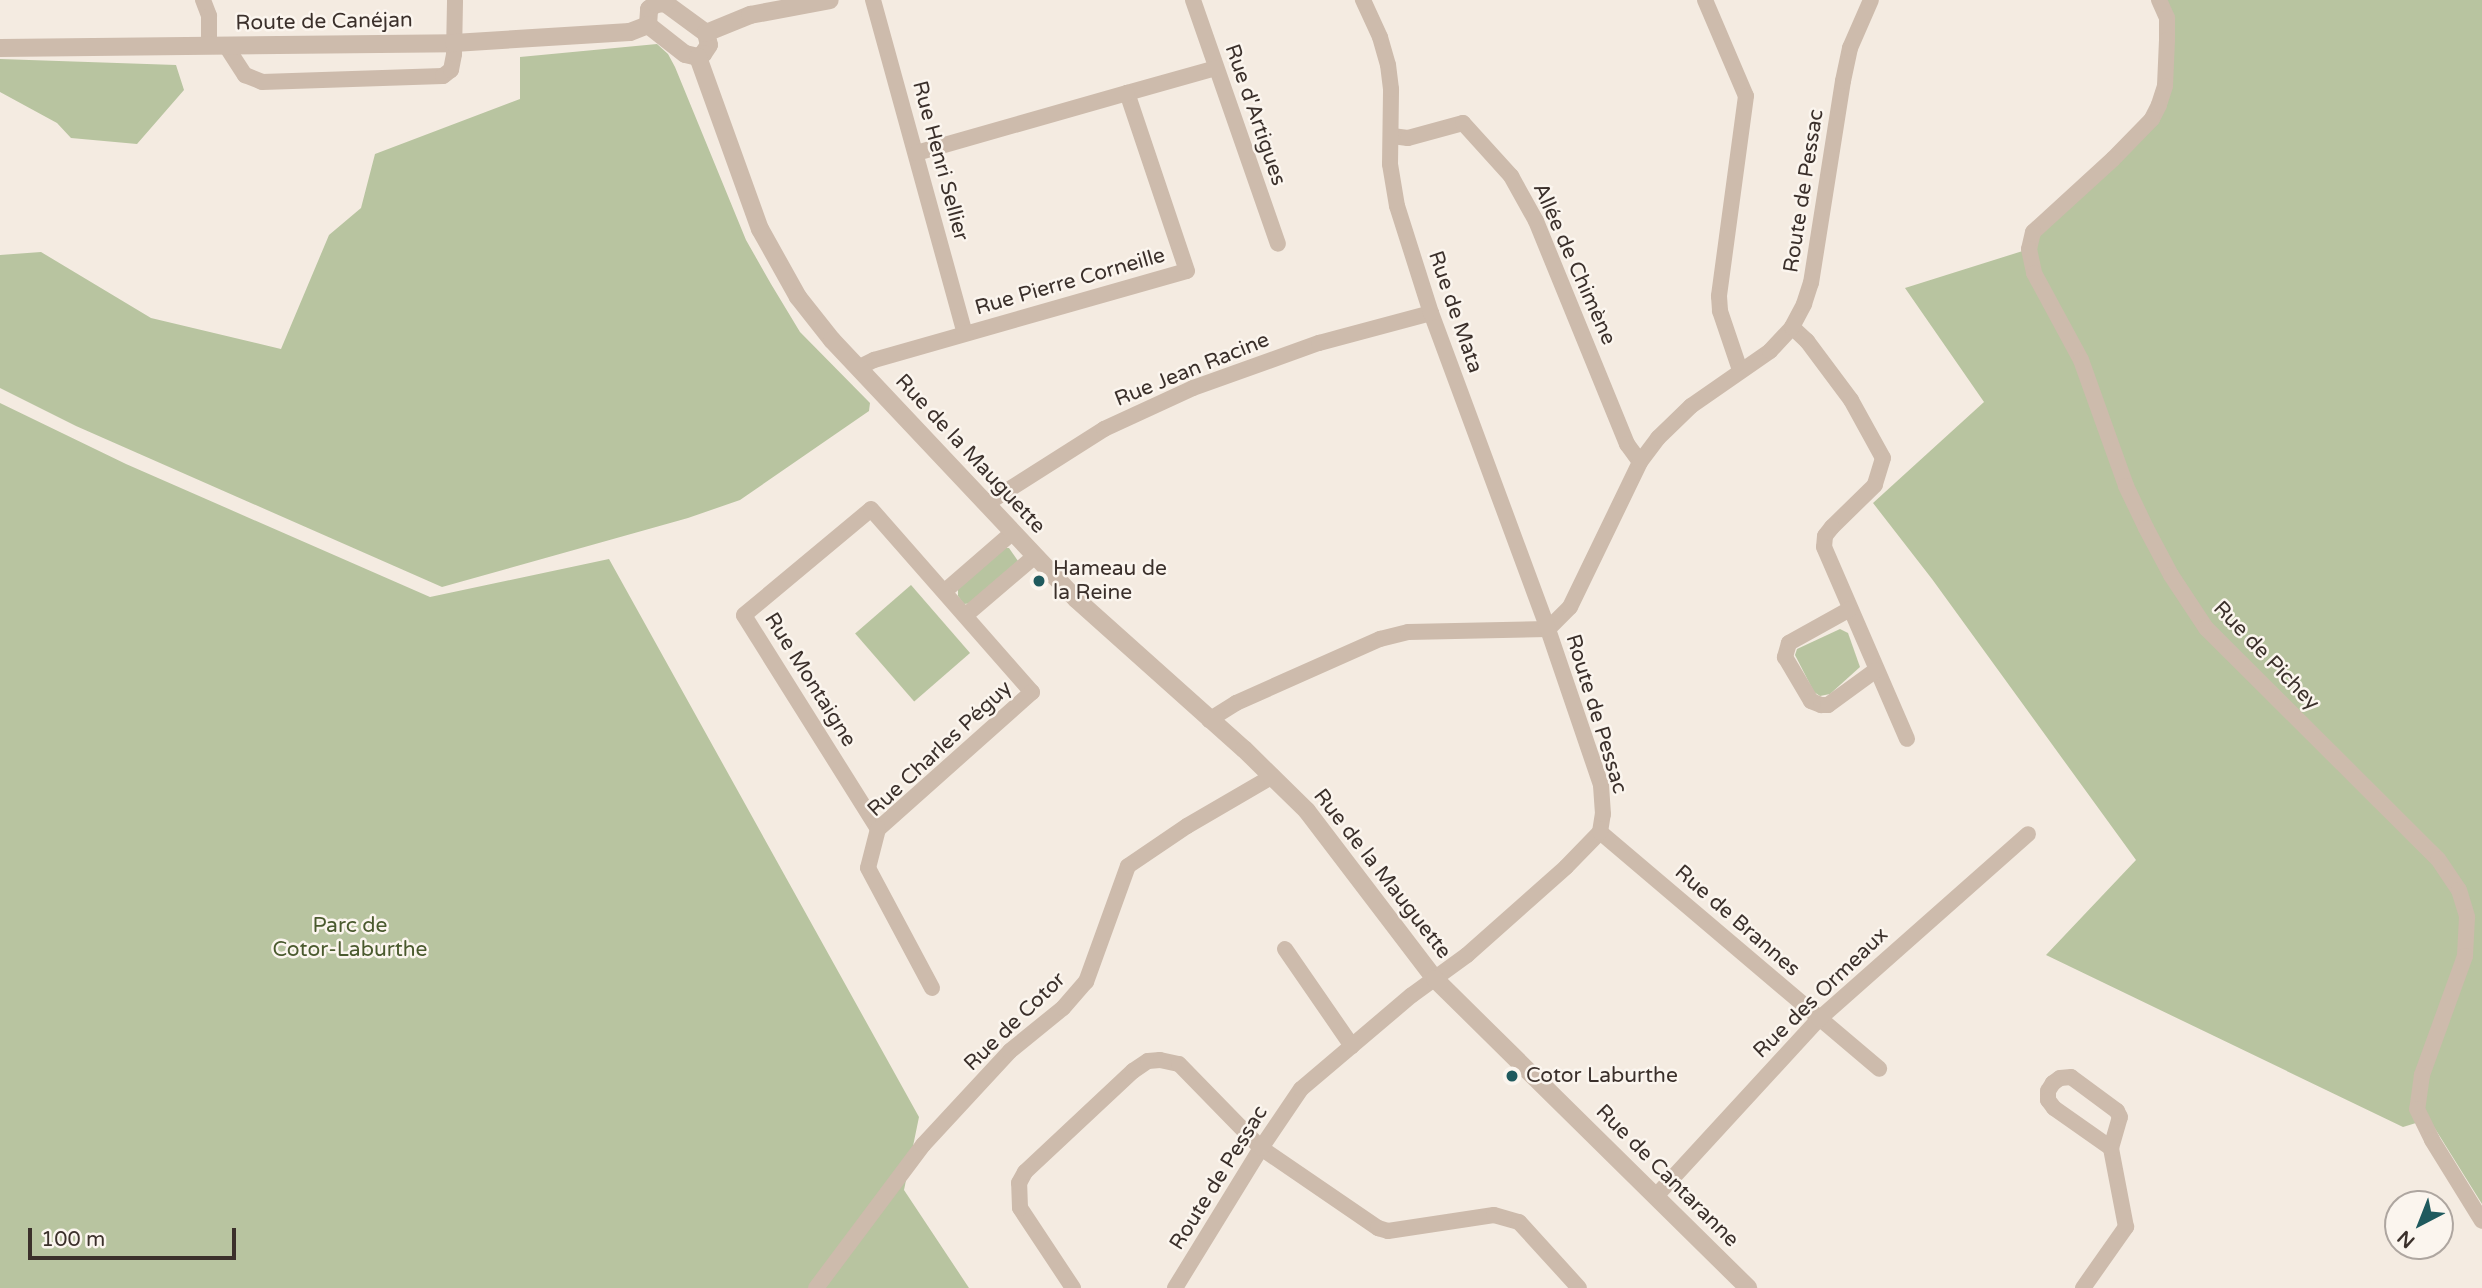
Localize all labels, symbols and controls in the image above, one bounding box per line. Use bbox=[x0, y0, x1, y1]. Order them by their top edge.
street label: Route de Canéjan bbox=[235, 8, 413, 36]
street label: Rue d'Artigues bbox=[1219, 41, 1291, 189]
street label: Rue Henri Sellier bbox=[907, 78, 973, 244]
street label: Route de Pessac bbox=[1779, 107, 1829, 275]
street label: Allée de Chimène bbox=[1527, 179, 1621, 349]
street label: Rue Pierre Corneille bbox=[972, 243, 1168, 321]
street label: Rue de Mata bbox=[1422, 248, 1488, 376]
street label: Rue Jean Racine bbox=[1111, 327, 1273, 413]
street label: Rue de la Mauguette bbox=[890, 369, 1050, 539]
place label: Hameau de la Reine bbox=[1053, 556, 1167, 606]
marker: Hameau de la Reine bbox=[1031, 573, 1047, 589]
street label: Rue de Pichey bbox=[2208, 596, 2324, 716]
street label: Rue Montaigne bbox=[759, 608, 861, 752]
street label: Route de Pessac bbox=[1560, 631, 1632, 797]
street label: Rue Charles Péguy bbox=[863, 676, 1017, 822]
street label: Rue de la Mauguette bbox=[1308, 784, 1456, 964]
street label: Rue de Brannes bbox=[1669, 860, 1805, 982]
park label: Parc de Cotor-Laburthe bbox=[273, 913, 427, 963]
street label: Rue des Ormeaux bbox=[1748, 922, 1894, 1064]
street label: Rue de Cotor bbox=[959, 967, 1071, 1077]
place label: Cotor Laburthe bbox=[1526, 1063, 1678, 1089]
marker: Cotor Laburthe bbox=[1504, 1068, 1520, 1084]
street label: Rue de Cantaranne bbox=[1590, 1099, 1744, 1253]
street label: Route de Pessac bbox=[1165, 1101, 1273, 1255]
north arrow bbox=[2384, 1190, 2454, 1260]
scale bar bbox=[32, 1214, 240, 1258]
text: N bbox=[2393, 1226, 2419, 1252]
text: 100 m bbox=[41, 1227, 105, 1252]

